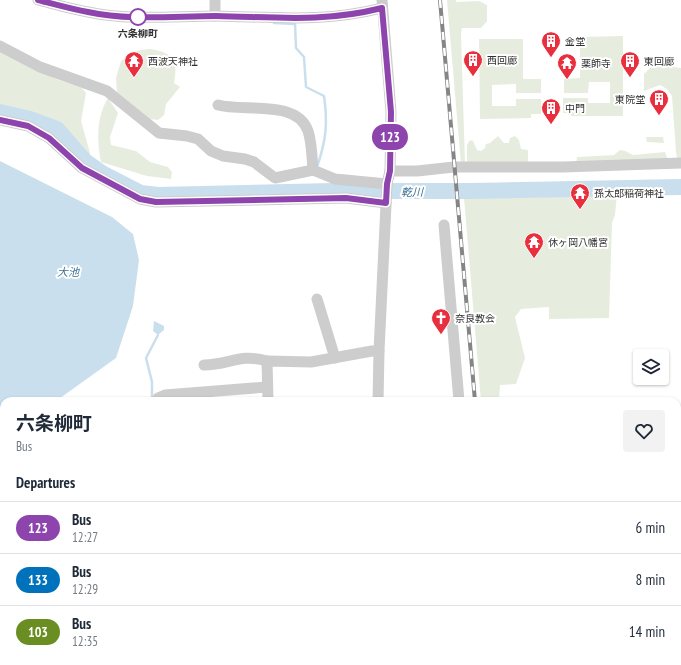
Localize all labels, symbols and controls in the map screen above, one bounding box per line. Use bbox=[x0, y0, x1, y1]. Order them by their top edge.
marker: 六条柳町 bbox=[129, 8, 147, 26]
place label: 六条柳町 bbox=[118, 27, 158, 40]
building icon: 金堂 bbox=[540, 30, 562, 58]
place label: 金堂 bbox=[565, 35, 585, 48]
building icon: 西回廊 bbox=[462, 49, 484, 77]
temple icon: 西波天神社 bbox=[123, 50, 145, 78]
building icon: 東回廊 bbox=[619, 50, 641, 78]
temple icon: 薬師寺 bbox=[556, 52, 578, 80]
place label: 西回廊 bbox=[487, 54, 517, 67]
place label: 西波天神社 bbox=[148, 55, 198, 68]
place label: 東回廊 bbox=[644, 55, 674, 68]
place label: 薬師寺 bbox=[581, 57, 611, 70]
building icon: 東院堂 bbox=[648, 88, 670, 116]
place label: 東院堂 bbox=[615, 93, 645, 106]
building icon: 中門 bbox=[540, 97, 562, 125]
place label: 中門 bbox=[565, 102, 585, 115]
line badge: 123 bbox=[367, 124, 413, 150]
text: 123 bbox=[380, 128, 400, 146]
temple icon: 孫太郎稲荷神社 bbox=[569, 182, 591, 210]
water label: 乾川 bbox=[401, 185, 424, 199]
place label: 孫太郎稲荷神社 bbox=[594, 187, 664, 200]
temple icon: 休ヶ岡八幡宮 bbox=[523, 231, 545, 259]
place label: 休ヶ岡八幡宮 bbox=[548, 236, 608, 249]
water label: 大池 bbox=[57, 265, 80, 279]
church icon: 奈良教会 bbox=[430, 307, 452, 335]
place label: 奈良教会 bbox=[455, 312, 495, 325]
map controls bbox=[633, 349, 669, 385]
button: layers bbox=[633, 349, 669, 385]
button: heart bbox=[623, 410, 665, 452]
text: 六条柳町 bbox=[16, 411, 92, 435]
text: Bus bbox=[16, 438, 32, 455]
text: Departures bbox=[16, 473, 75, 492]
text: Bus bbox=[72, 510, 91, 529]
text: 6 min bbox=[635, 518, 665, 537]
text: 123 bbox=[28, 519, 48, 537]
text: 12:27 bbox=[72, 529, 98, 546]
text: Bus bbox=[72, 562, 91, 581]
text: 8 min bbox=[635, 570, 665, 589]
text: 133 bbox=[28, 571, 48, 589]
text: 12:29 bbox=[72, 581, 98, 598]
text: Bus bbox=[72, 614, 91, 633]
text: 14 min bbox=[629, 622, 665, 641]
text: 103 bbox=[28, 623, 48, 641]
text: 12:35 bbox=[72, 633, 98, 650]

